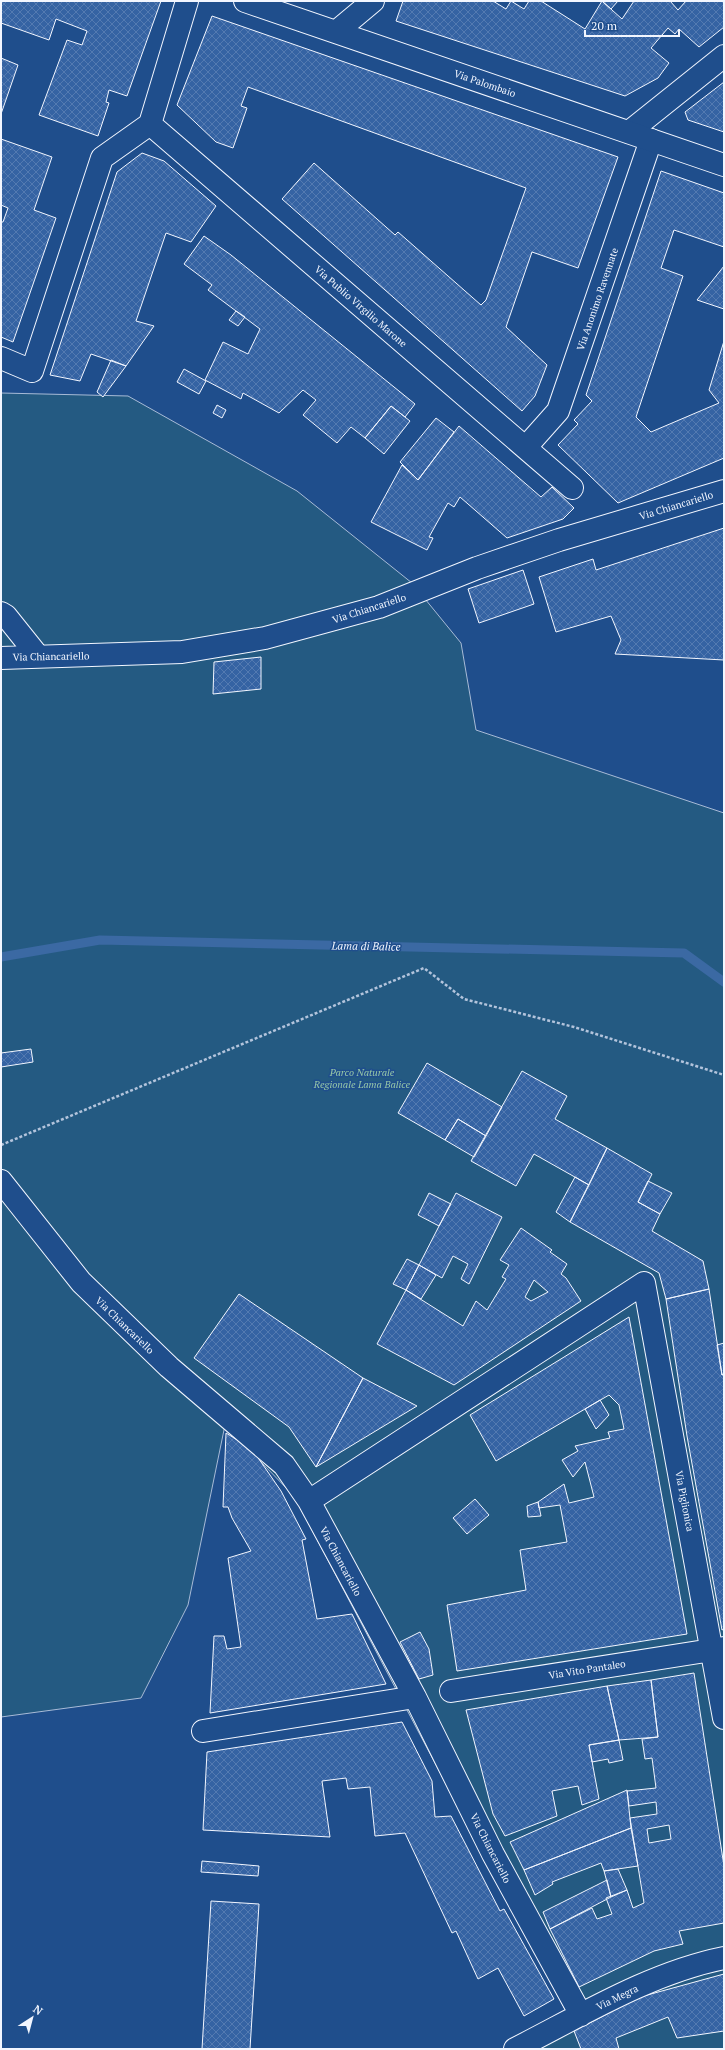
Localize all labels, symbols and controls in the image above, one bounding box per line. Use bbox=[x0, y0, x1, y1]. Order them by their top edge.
scale bar bbox=[585, 12, 679, 38]
text: 20 m bbox=[591, 18, 618, 33]
street label: Via Palombaio bbox=[452, 67, 518, 100]
street label: Via Anonimo Ravennate bbox=[574, 246, 621, 352]
street label: Via Publio Virgilio Marone bbox=[312, 263, 410, 350]
street label: Via Chiancariello bbox=[638, 488, 715, 523]
street label: Via Chiancariello bbox=[331, 590, 408, 627]
street label: Via Chiancariello bbox=[13, 649, 90, 664]
water label: Lama di Balice bbox=[330, 938, 401, 954]
park label: Parco Naturale Regionale Lama Balice bbox=[313, 1066, 411, 1091]
street label: Via Chiancariello bbox=[93, 1294, 157, 1357]
street label: Via Piglionica bbox=[672, 1470, 697, 1533]
street label: Via Chiancariello bbox=[317, 1524, 365, 1599]
street label: Via Vito Pantaleo bbox=[548, 1657, 627, 1682]
street label: Via Chiancariello bbox=[467, 1811, 514, 1886]
street label: Via Megra bbox=[594, 1982, 640, 2013]
north arrow bbox=[12, 1998, 52, 2038]
text: N bbox=[30, 2002, 46, 2018]

